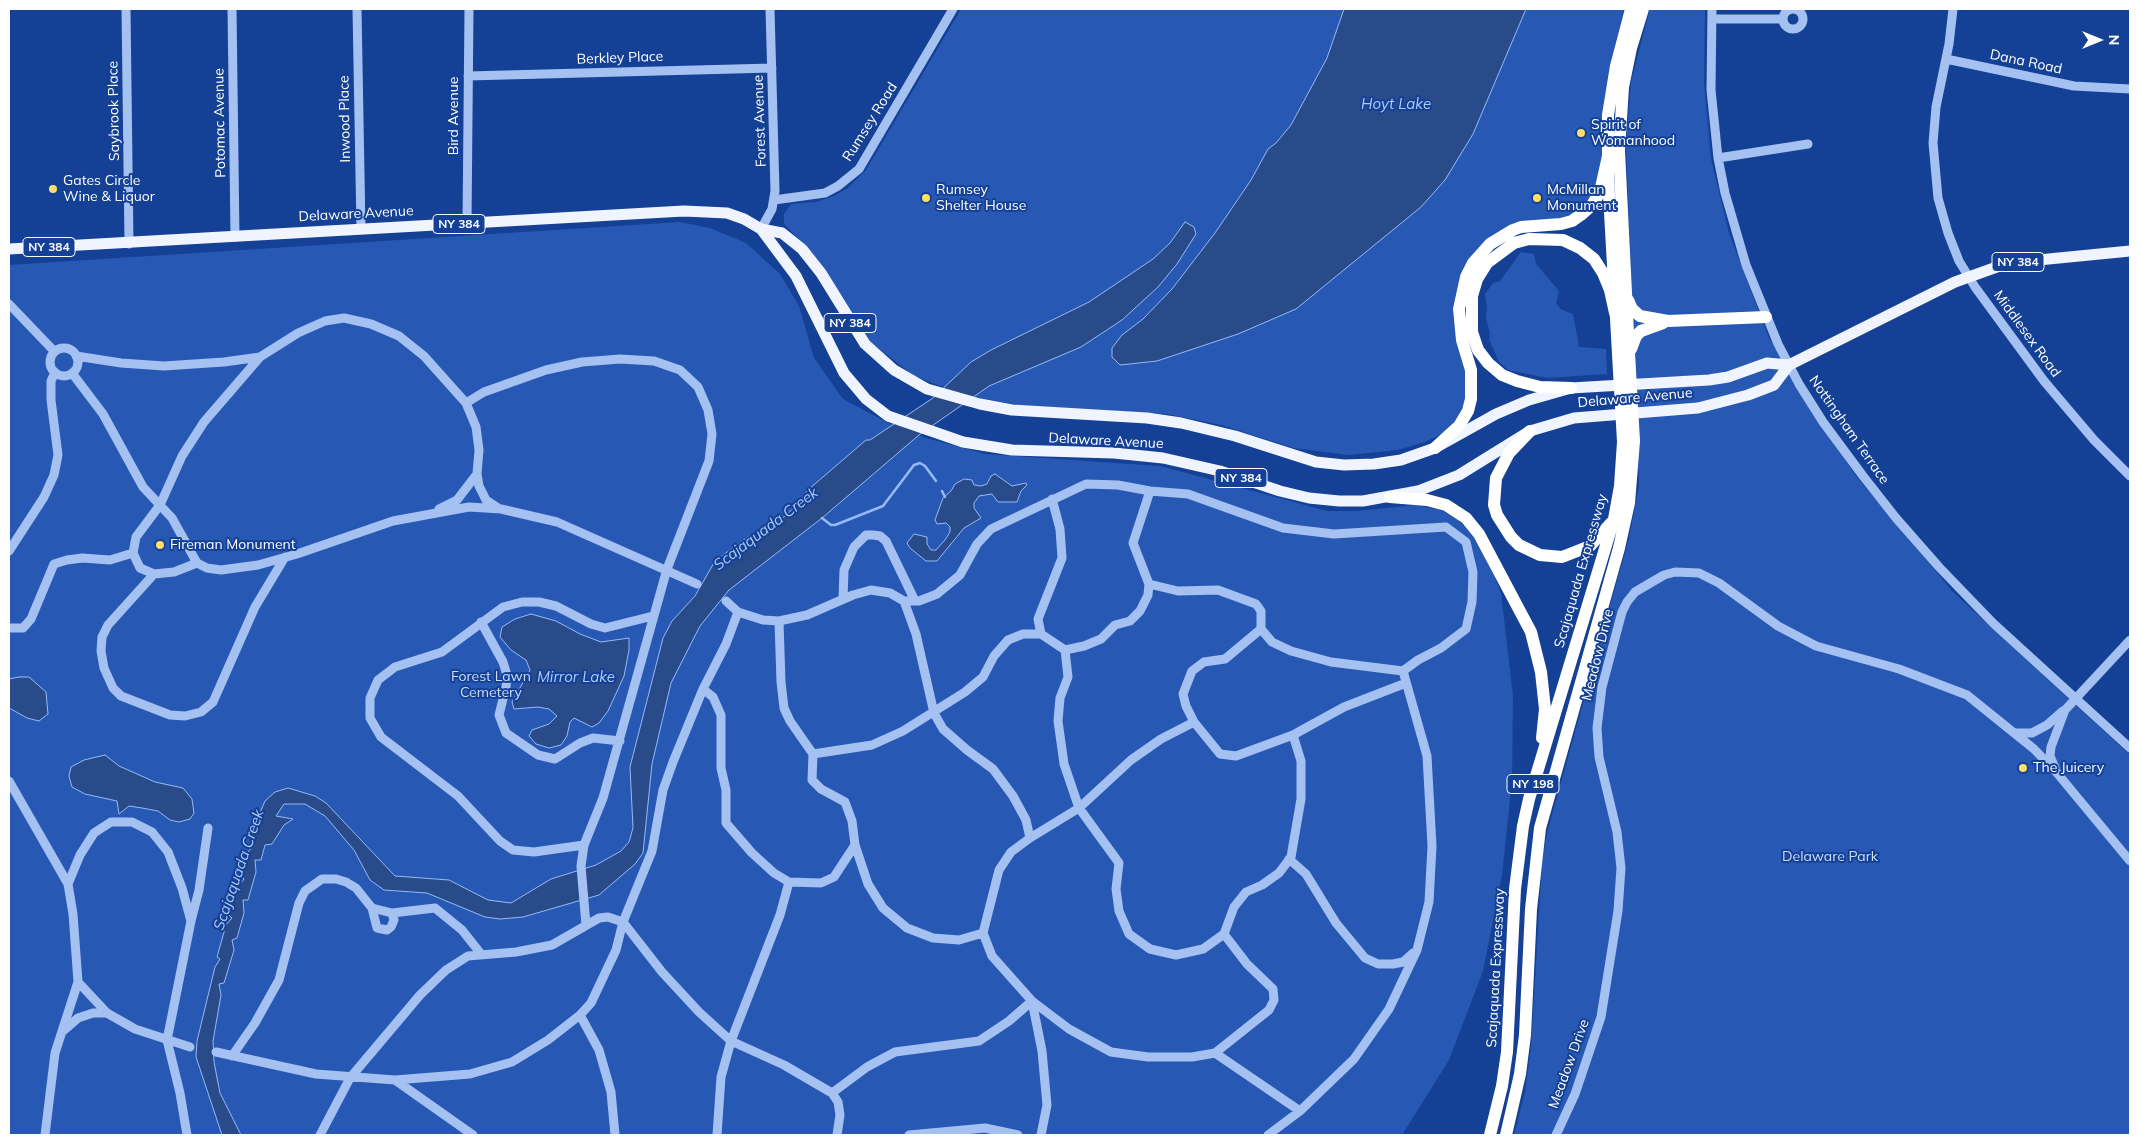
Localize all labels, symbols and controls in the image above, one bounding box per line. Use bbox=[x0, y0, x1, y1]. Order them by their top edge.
north arrow bbox=[2074, 15, 2124, 65]
text: N bbox=[2105, 35, 2123, 45]
street label: Dana Road bbox=[1988, 46, 2064, 78]
street label: Berkley Place bbox=[576, 48, 664, 68]
street label: Saybrook Place bbox=[105, 61, 123, 161]
street label: Potomac Avenue bbox=[211, 68, 229, 178]
street label: Inwood Place bbox=[336, 75, 354, 163]
street label: Forest Avenue bbox=[750, 75, 770, 167]
street label: Bird Avenue bbox=[446, 77, 462, 155]
street label: Rumsey Road bbox=[839, 79, 901, 165]
water label: Hoyt Lake bbox=[1361, 95, 1431, 113]
place label: Spirit of Womanhood bbox=[1591, 117, 1675, 150]
marker: Spirit of Womanhood bbox=[1575, 127, 1587, 139]
place label: Gates Circle Wine & Liquor bbox=[63, 173, 155, 206]
place label: Rumsey Shelter House bbox=[936, 182, 1026, 214]
place label: McMillan Monument bbox=[1547, 182, 1616, 214]
marker: Gates Circle Wine & Liquor bbox=[47, 183, 59, 195]
marker: Rumsey Shelter House bbox=[920, 192, 932, 204]
marker: McMillan Monument bbox=[1531, 192, 1543, 204]
street label: Delaware Avenue bbox=[298, 203, 414, 225]
road number: NY 384 bbox=[433, 214, 485, 233]
road number: NY 384 bbox=[23, 238, 75, 256]
road number: NY 384 bbox=[1992, 252, 2044, 272]
street label: Middlesex Road bbox=[1990, 287, 2064, 381]
road number: NY 384 bbox=[824, 314, 876, 332]
street label: Nottingham Terrace bbox=[1805, 373, 1893, 487]
street label: Delaware Avenue bbox=[1577, 385, 1693, 411]
street label: Delaware Avenue bbox=[1048, 430, 1164, 452]
road number: NY 384 bbox=[1215, 468, 1267, 488]
water label: Scajaquada Creek bbox=[710, 484, 822, 574]
street label: Scajaquada Expressway bbox=[1551, 492, 1611, 650]
place label: Fireman Monument bbox=[170, 537, 296, 553]
marker: Fireman Monument bbox=[154, 539, 166, 551]
street label: Meadow Drive bbox=[1578, 607, 1618, 703]
water label: Mirror Lake bbox=[537, 668, 615, 686]
park label: Forest Lawn Cemetery bbox=[451, 669, 531, 702]
place label: The Juicery bbox=[2033, 760, 2104, 776]
marker: The Juicery bbox=[2017, 762, 2029, 774]
road number: NY 198 bbox=[1507, 774, 1559, 794]
water label: Scajaquada Creek bbox=[210, 807, 268, 933]
park label: Delaware Park bbox=[1782, 849, 1878, 865]
street label: Scajaquada Expressway bbox=[1483, 888, 1509, 1048]
street label: Meadow Drive bbox=[1545, 1017, 1593, 1111]

